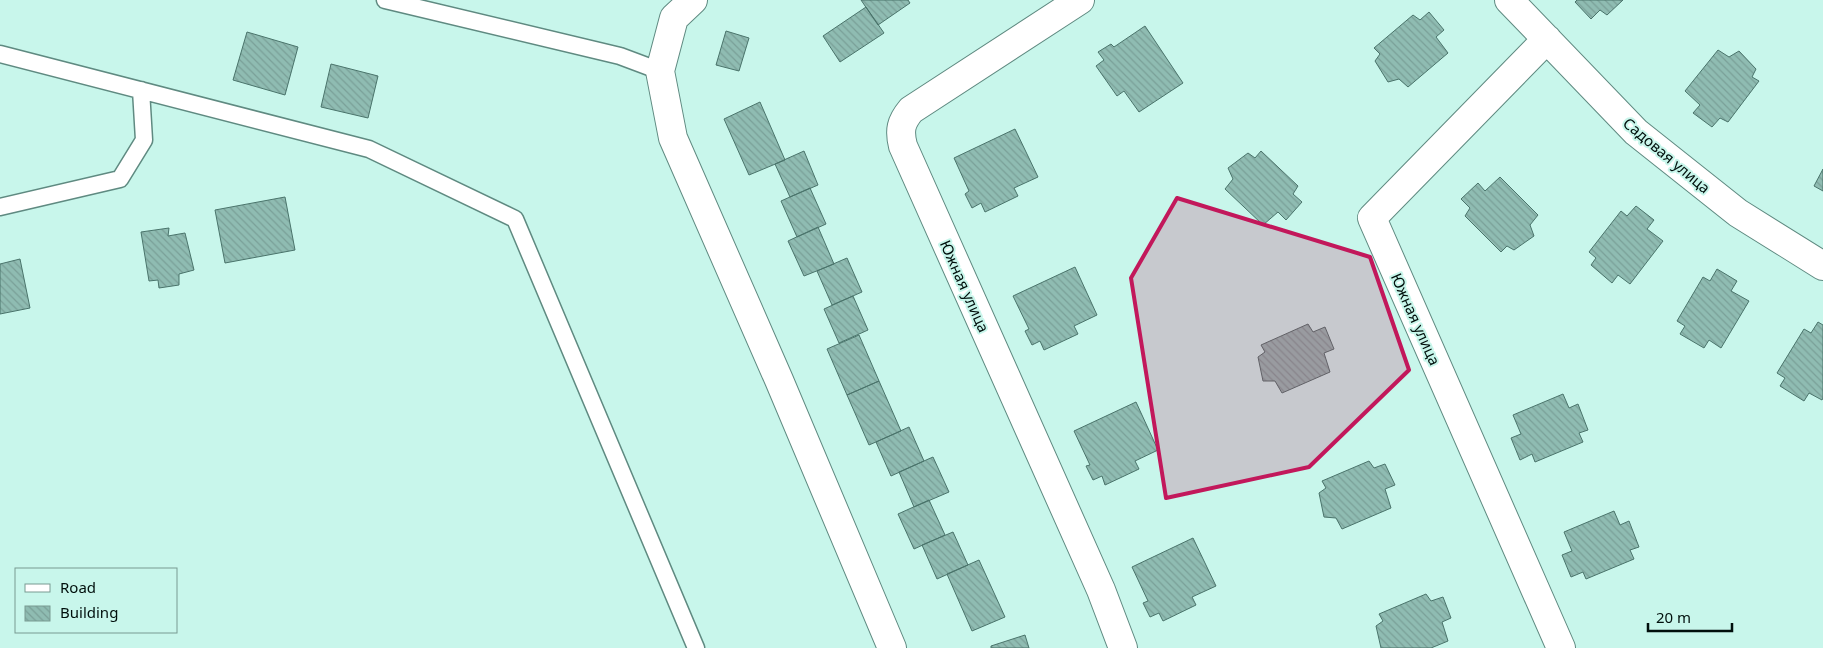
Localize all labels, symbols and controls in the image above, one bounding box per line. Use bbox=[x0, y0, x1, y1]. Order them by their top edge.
street label: Садовая улица bbox=[1619, 113, 1715, 197]
street label: Южная улица bbox=[936, 237, 994, 335]
street label: Южная улица bbox=[1387, 270, 1445, 368]
legend bbox=[15, 568, 178, 633]
text: Road bbox=[60, 577, 96, 597]
scale bar bbox=[1648, 600, 1732, 632]
text: Building bbox=[60, 602, 118, 622]
text: 20 m bbox=[1656, 607, 1691, 627]

